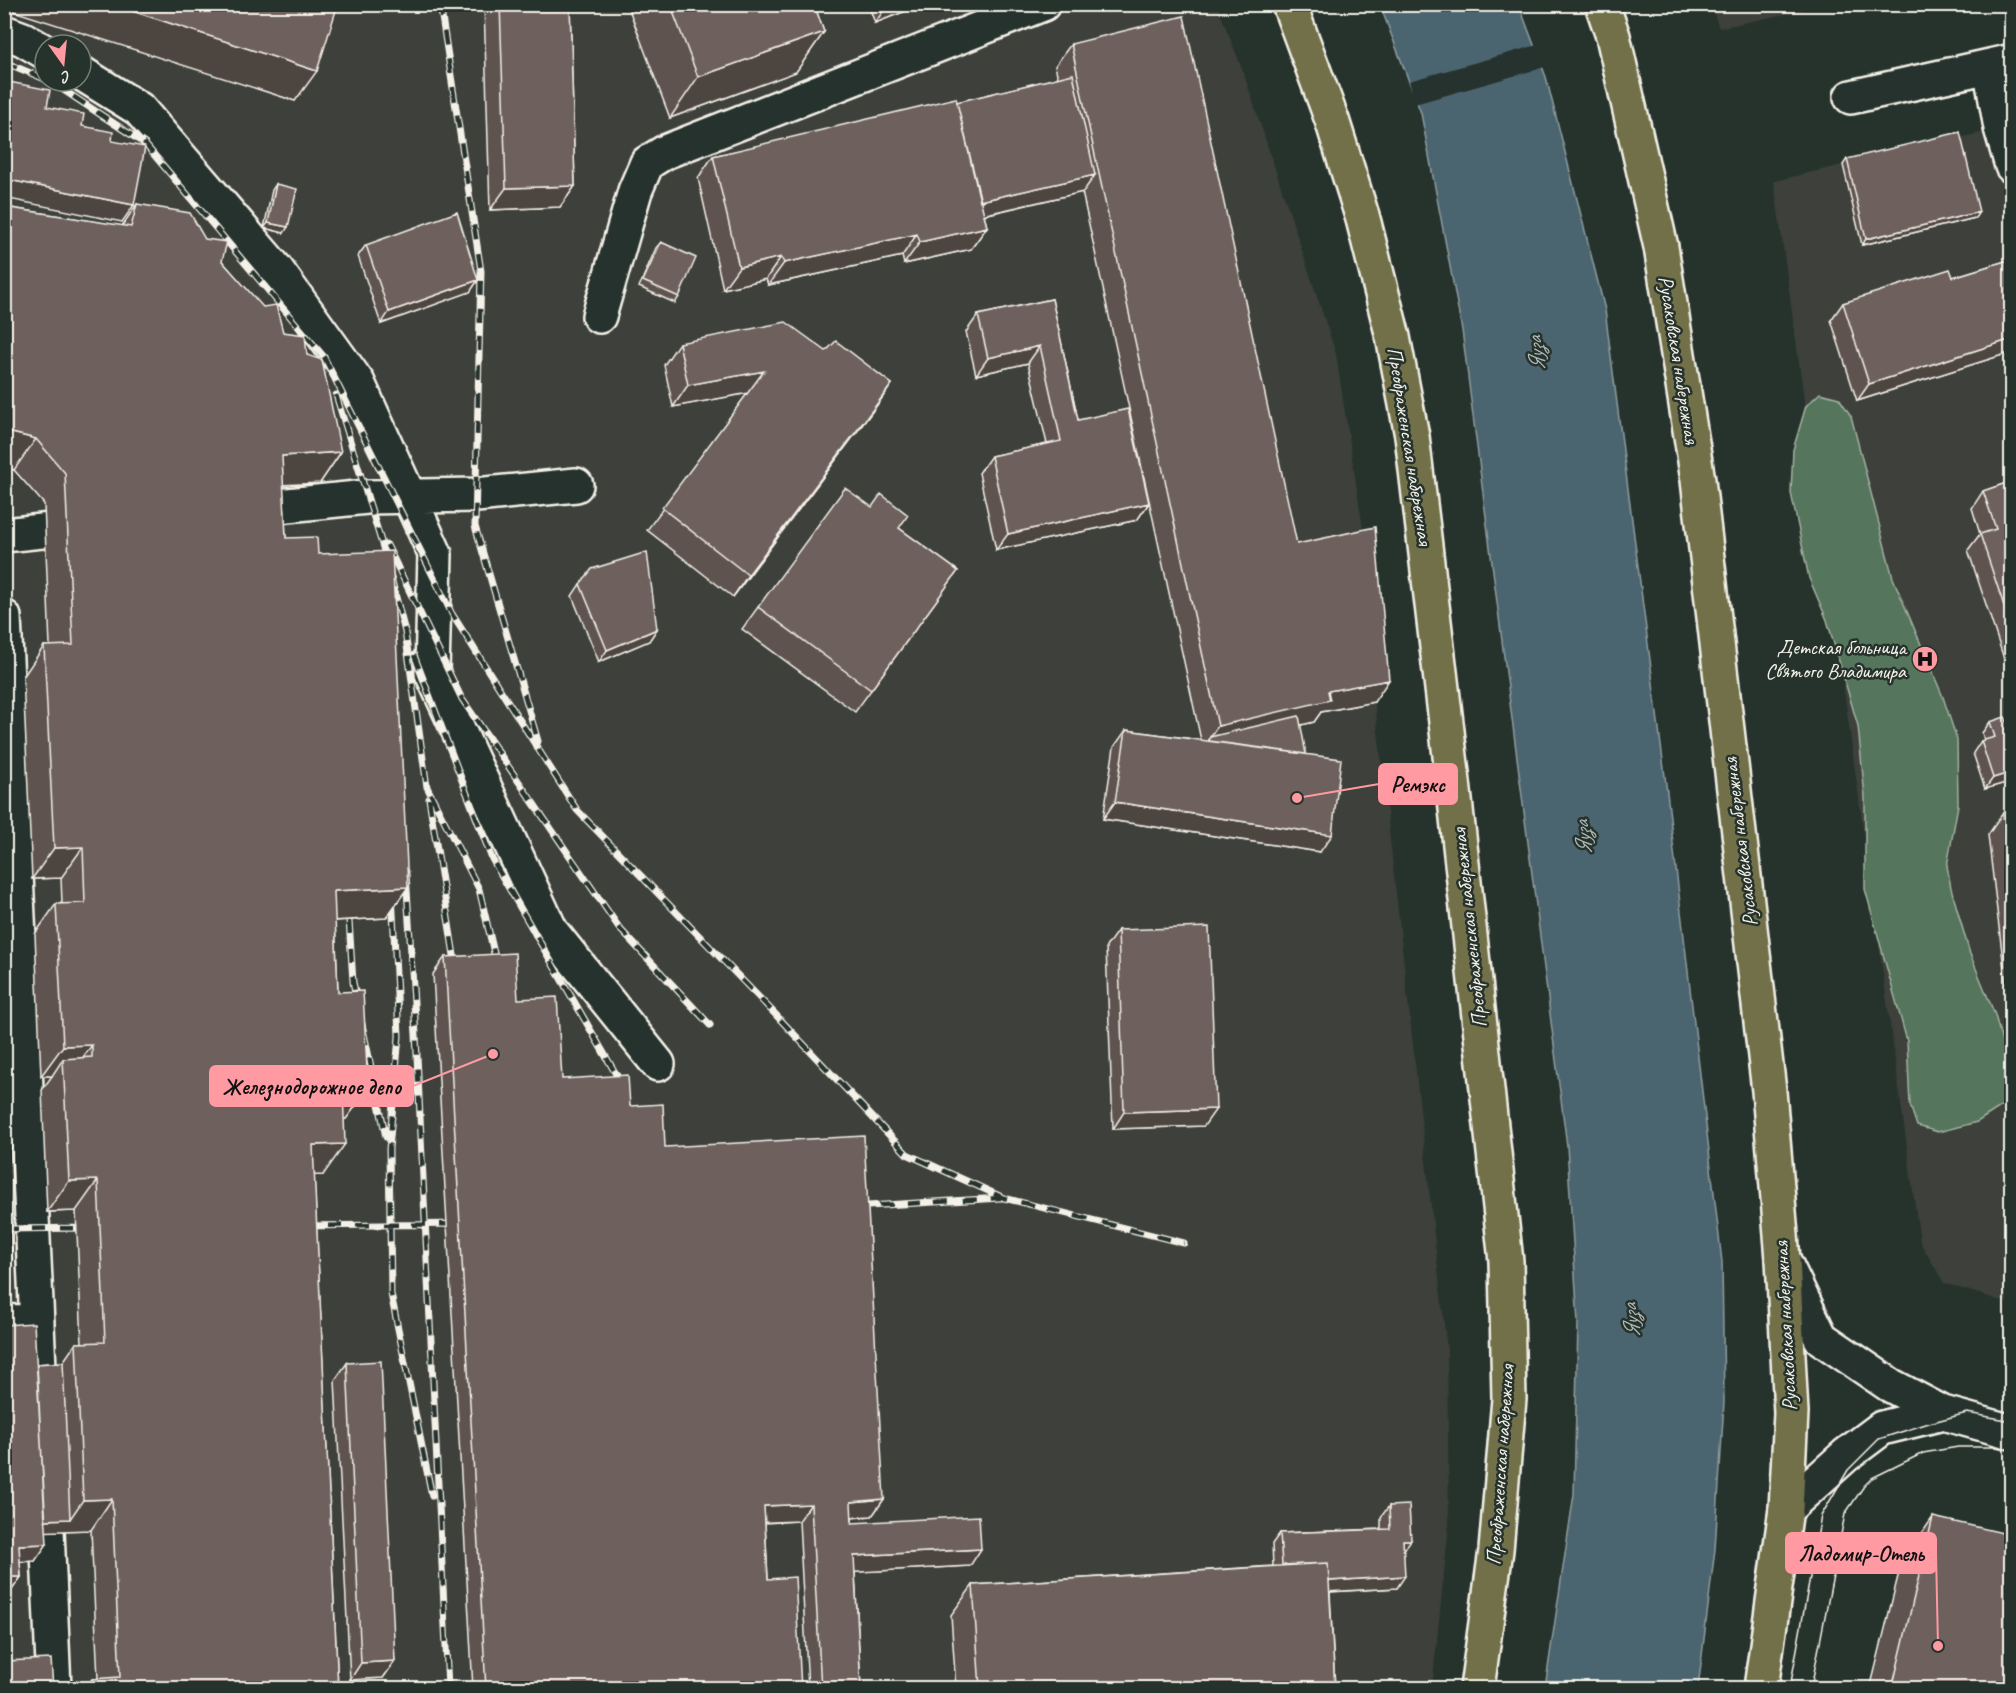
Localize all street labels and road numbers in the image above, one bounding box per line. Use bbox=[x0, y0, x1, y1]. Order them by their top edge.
street label: Русаковская набережная bbox=[1653, 274, 1705, 447]
street label: Преображенская набережная bbox=[1381, 345, 1439, 548]
street label: Русаковская набережная bbox=[1717, 755, 1763, 928]
street label: Преображенская набережная bbox=[1445, 826, 1492, 1029]
street label: Русаковская набережная bbox=[1767, 1239, 1802, 1412]
street label: Преображенская набережная bbox=[1480, 1363, 1520, 1566]

